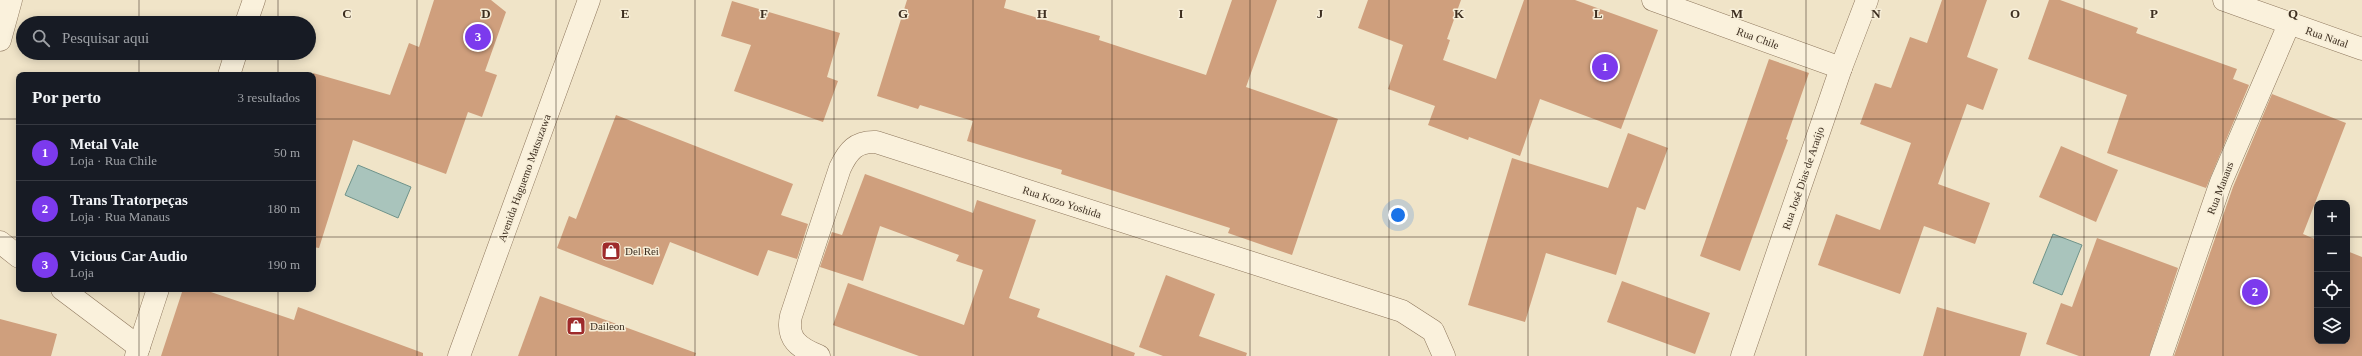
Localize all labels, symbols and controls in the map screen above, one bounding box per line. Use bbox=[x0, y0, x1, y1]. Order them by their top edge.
text: C bbox=[342, 6, 352, 21]
text: D bbox=[481, 6, 491, 21]
text: E bbox=[621, 6, 629, 21]
text: F bbox=[760, 6, 768, 21]
text: G bbox=[898, 6, 908, 21]
text: H bbox=[1037, 6, 1047, 21]
text: I bbox=[1178, 6, 1184, 21]
text: J bbox=[1317, 6, 1324, 21]
text: K bbox=[1454, 6, 1465, 21]
text: L bbox=[1594, 6, 1603, 21]
text: M bbox=[1731, 6, 1743, 21]
text: N bbox=[1871, 6, 1881, 21]
text: O bbox=[2010, 6, 2020, 21]
text: P bbox=[2150, 6, 2158, 21]
text: Q bbox=[2288, 6, 2298, 21]
search box bbox=[16, 16, 316, 60]
pin: 3 bbox=[465, 22, 491, 52]
street label: Rua Natal bbox=[2304, 24, 2350, 50]
street label: Rua Chile bbox=[1735, 25, 1781, 51]
icon: search bbox=[30, 27, 52, 49]
text: Pesquisar aqui bbox=[62, 30, 149, 46]
pin: 1 bbox=[1592, 52, 1618, 82]
text: Por perto bbox=[32, 88, 101, 107]
text: 3 resultados bbox=[238, 90, 300, 105]
street label: Avenida Haguemo Matsuzawa bbox=[495, 113, 553, 243]
street label: Rua José Dias de Araújo bbox=[1780, 124, 1826, 231]
text: Metal Vale bbox=[70, 136, 139, 152]
text: 1 bbox=[42, 145, 48, 160]
text: 50 m bbox=[274, 145, 300, 160]
text: Loja · Rua Chile bbox=[70, 153, 157, 168]
street label: Rua Manaus bbox=[2204, 160, 2236, 216]
street label: Rua Kozo Yoshida bbox=[1021, 184, 1103, 220]
text: Trans Tratorpeças bbox=[70, 192, 188, 208]
map controls bbox=[2314, 200, 2350, 344]
button: + bbox=[2314, 200, 2350, 236]
text: 2 bbox=[42, 201, 48, 216]
text: 180 m bbox=[267, 201, 300, 216]
your location bbox=[1388, 205, 1408, 225]
text: Loja · Rua Manaus bbox=[70, 209, 170, 224]
button: − bbox=[2314, 236, 2350, 272]
shop icon: Del Rei bbox=[600, 240, 622, 262]
place label: Del Rei bbox=[625, 245, 659, 257]
text: Vicious Car Audio bbox=[70, 248, 188, 264]
text: 3 bbox=[42, 257, 48, 272]
text: 190 m bbox=[267, 257, 300, 272]
text: Loja bbox=[70, 265, 94, 280]
button: locate bbox=[2314, 272, 2350, 308]
pin: 2 bbox=[2242, 277, 2268, 307]
button: layers bbox=[2314, 308, 2350, 344]
shop icon: Daileon bbox=[565, 315, 587, 337]
place label: Daileon bbox=[590, 320, 625, 332]

